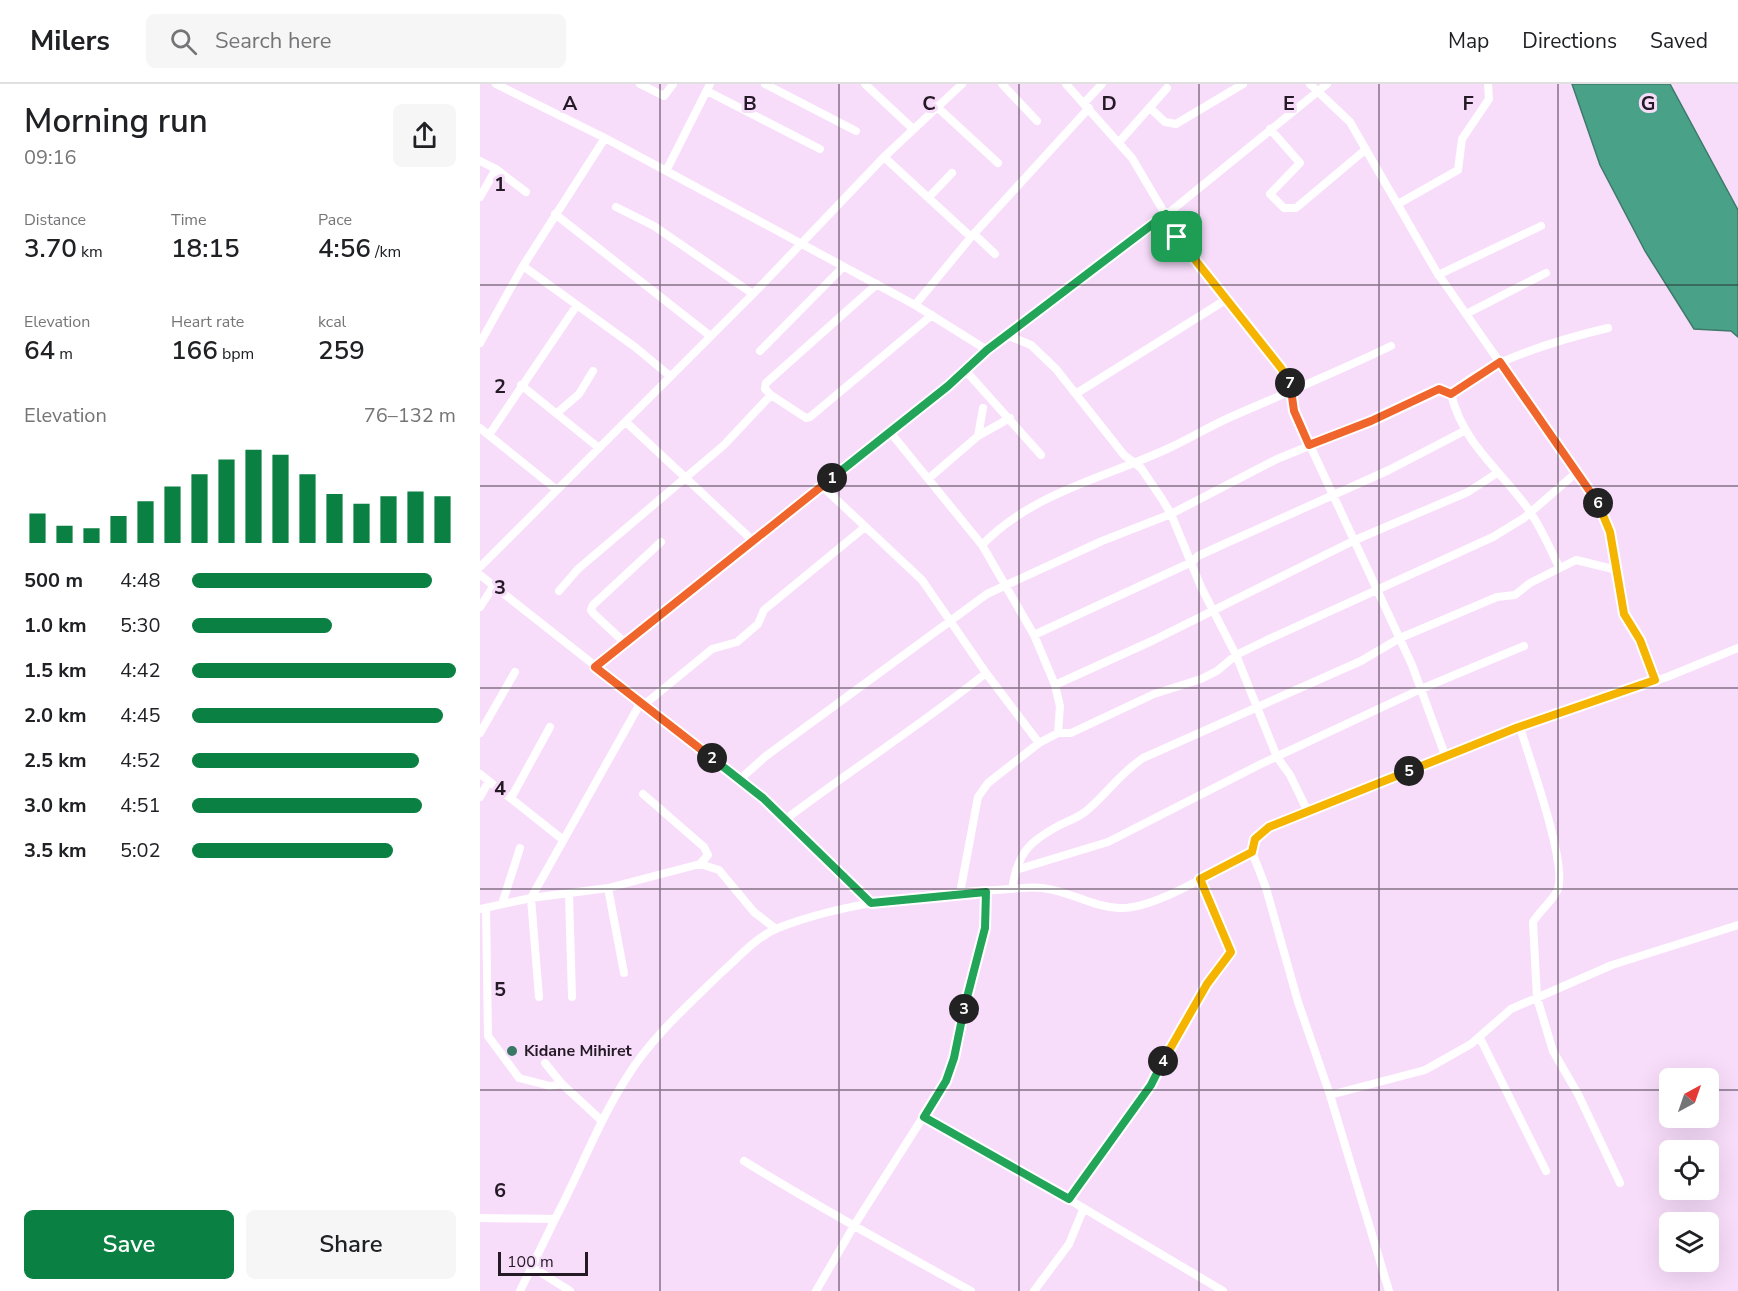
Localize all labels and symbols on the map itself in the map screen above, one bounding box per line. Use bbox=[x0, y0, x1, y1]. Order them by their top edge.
text: A bbox=[563, 90, 578, 117]
text: B bbox=[743, 90, 757, 117]
text: C bbox=[922, 90, 936, 117]
text: D bbox=[1101, 90, 1117, 117]
text: E bbox=[1283, 90, 1295, 117]
text: F bbox=[1462, 90, 1474, 117]
text: G bbox=[1641, 90, 1655, 117]
text: 1 bbox=[494, 171, 506, 198]
pin bbox=[1151, 211, 1202, 262]
pin: 7 bbox=[1275, 368, 1305, 398]
text: 2 bbox=[494, 373, 506, 400]
pin: 1 bbox=[817, 463, 847, 493]
pin: 6 bbox=[1583, 488, 1613, 518]
text: 3 bbox=[494, 574, 506, 601]
pin: 2 bbox=[697, 743, 727, 773]
pin: 5 bbox=[1394, 756, 1424, 786]
text: 4 bbox=[494, 775, 506, 802]
text: 5 bbox=[494, 976, 506, 1003]
pin: 3 bbox=[949, 994, 979, 1024]
place label: Kidane Mihiret bbox=[524, 1040, 633, 1062]
marker: Kidane Mihiret bbox=[505, 1044, 519, 1058]
pin: 4 bbox=[1148, 1046, 1178, 1076]
north arrow bbox=[1659, 1068, 1719, 1128]
text: 6 bbox=[494, 1177, 506, 1204]
scale bar bbox=[498, 1249, 588, 1276]

